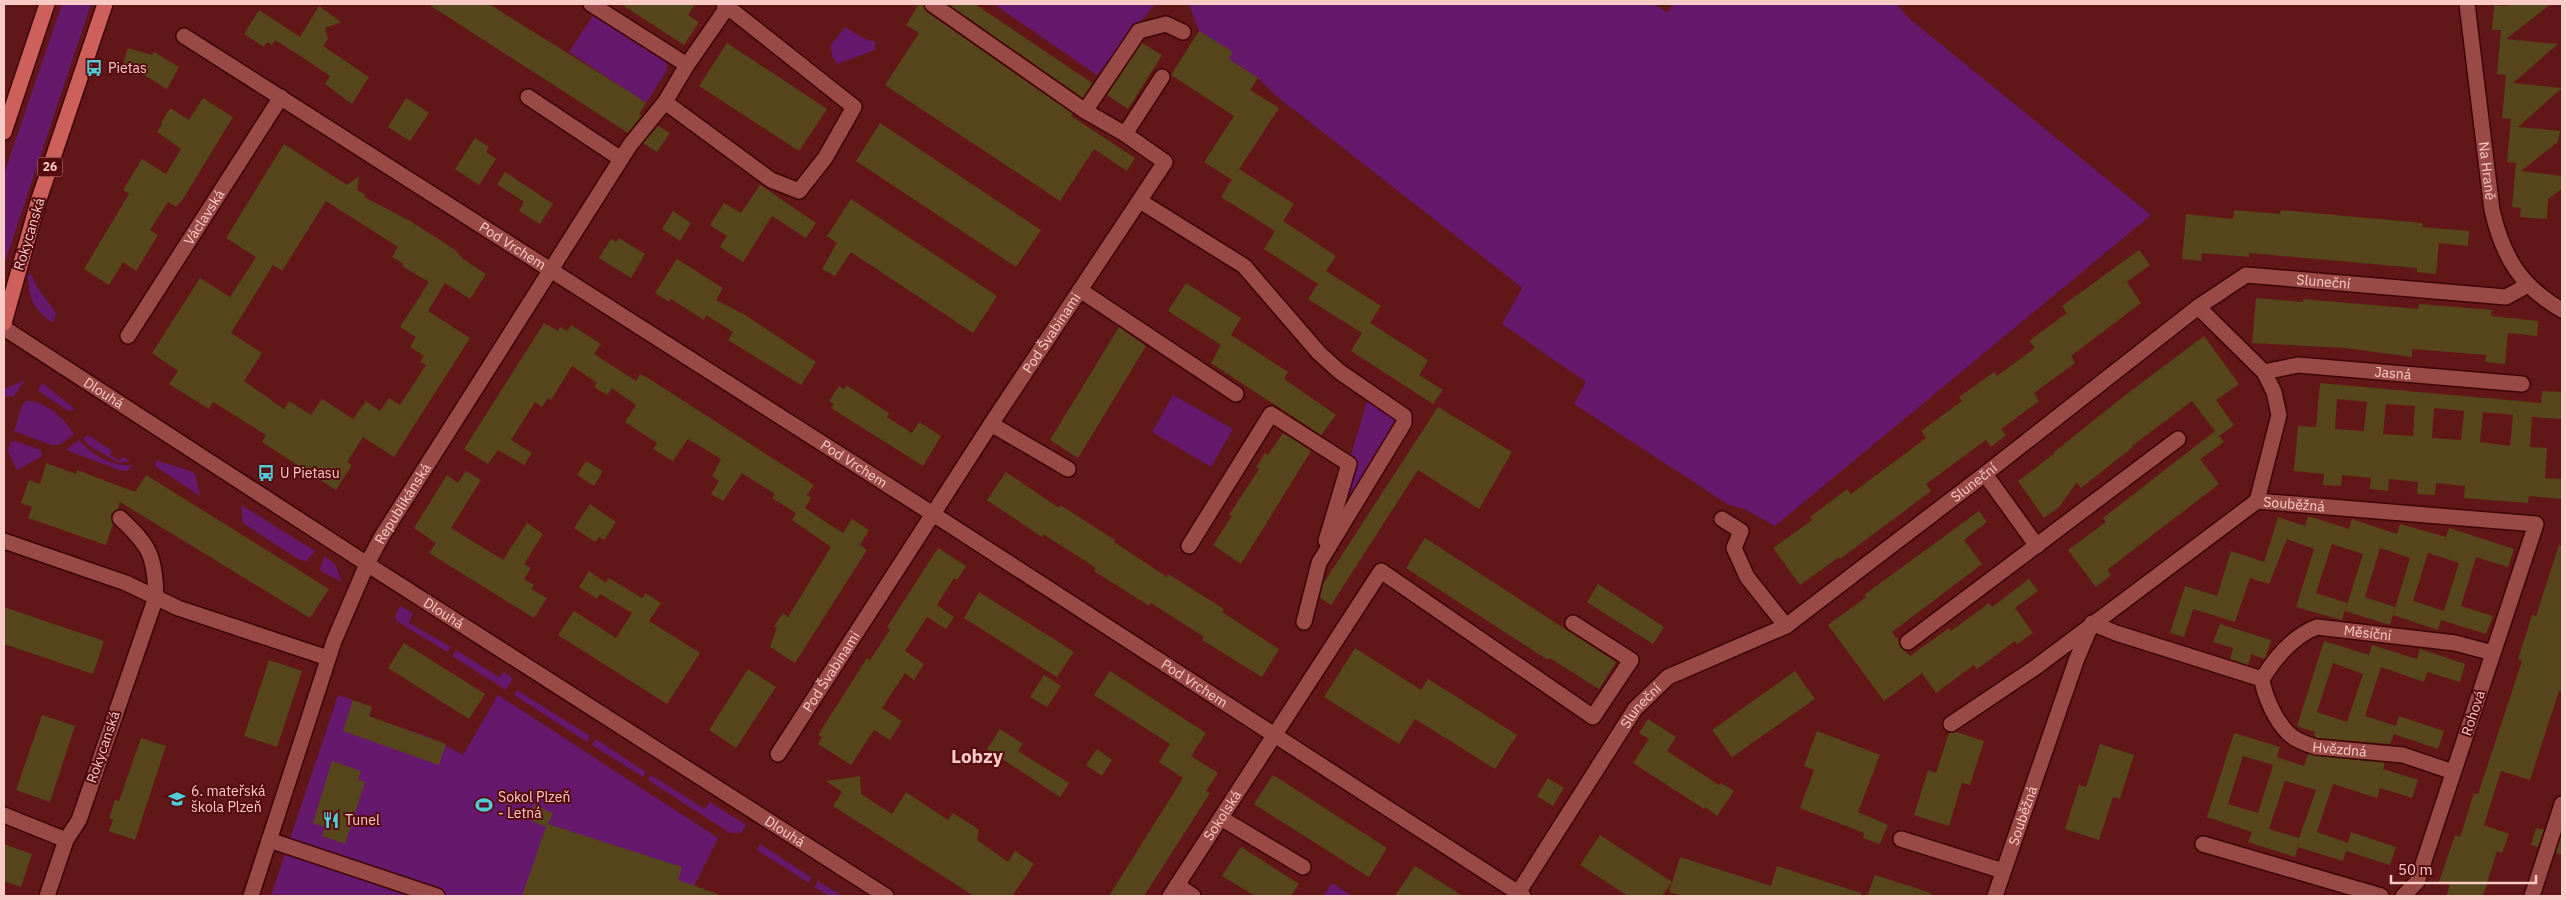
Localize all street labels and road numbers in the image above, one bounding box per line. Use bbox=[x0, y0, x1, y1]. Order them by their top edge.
street label: Na Hraně bbox=[2475, 140, 2500, 201]
road number: 26 bbox=[38, 158, 62, 176]
street label: Václavská bbox=[180, 186, 229, 248]
street label: Rokycanská bbox=[9, 195, 49, 272]
street label: Pod Vrchem bbox=[476, 218, 550, 274]
street label: Sluneční bbox=[2296, 270, 2352, 293]
street label: Pod Švabinami bbox=[1018, 289, 1085, 377]
street label: Jasná bbox=[2374, 363, 2413, 384]
street label: Dlouhá bbox=[80, 373, 128, 413]
street label: Pod Vrchem bbox=[817, 436, 891, 492]
street label: Republikánská bbox=[370, 459, 435, 547]
street label: Sluneční bbox=[1947, 459, 2001, 506]
street label: Souběžná bbox=[2263, 493, 2326, 516]
street label: Dlouhá bbox=[420, 593, 468, 633]
street label: Měsíční bbox=[2343, 621, 2393, 645]
street label: Pod Švabinami bbox=[798, 628, 864, 715]
street label: Pod Vrchem bbox=[1158, 655, 1231, 711]
street label: Sluneční bbox=[1616, 679, 1665, 732]
street label: Rohová bbox=[2457, 688, 2489, 738]
street label: Rokycanská bbox=[82, 708, 124, 785]
street label: Hvězdná bbox=[2312, 738, 2368, 761]
street label: Souběžná bbox=[2004, 783, 2041, 848]
street label: Sokolská bbox=[1199, 786, 1245, 844]
street label: Dlouhá bbox=[761, 812, 809, 851]

